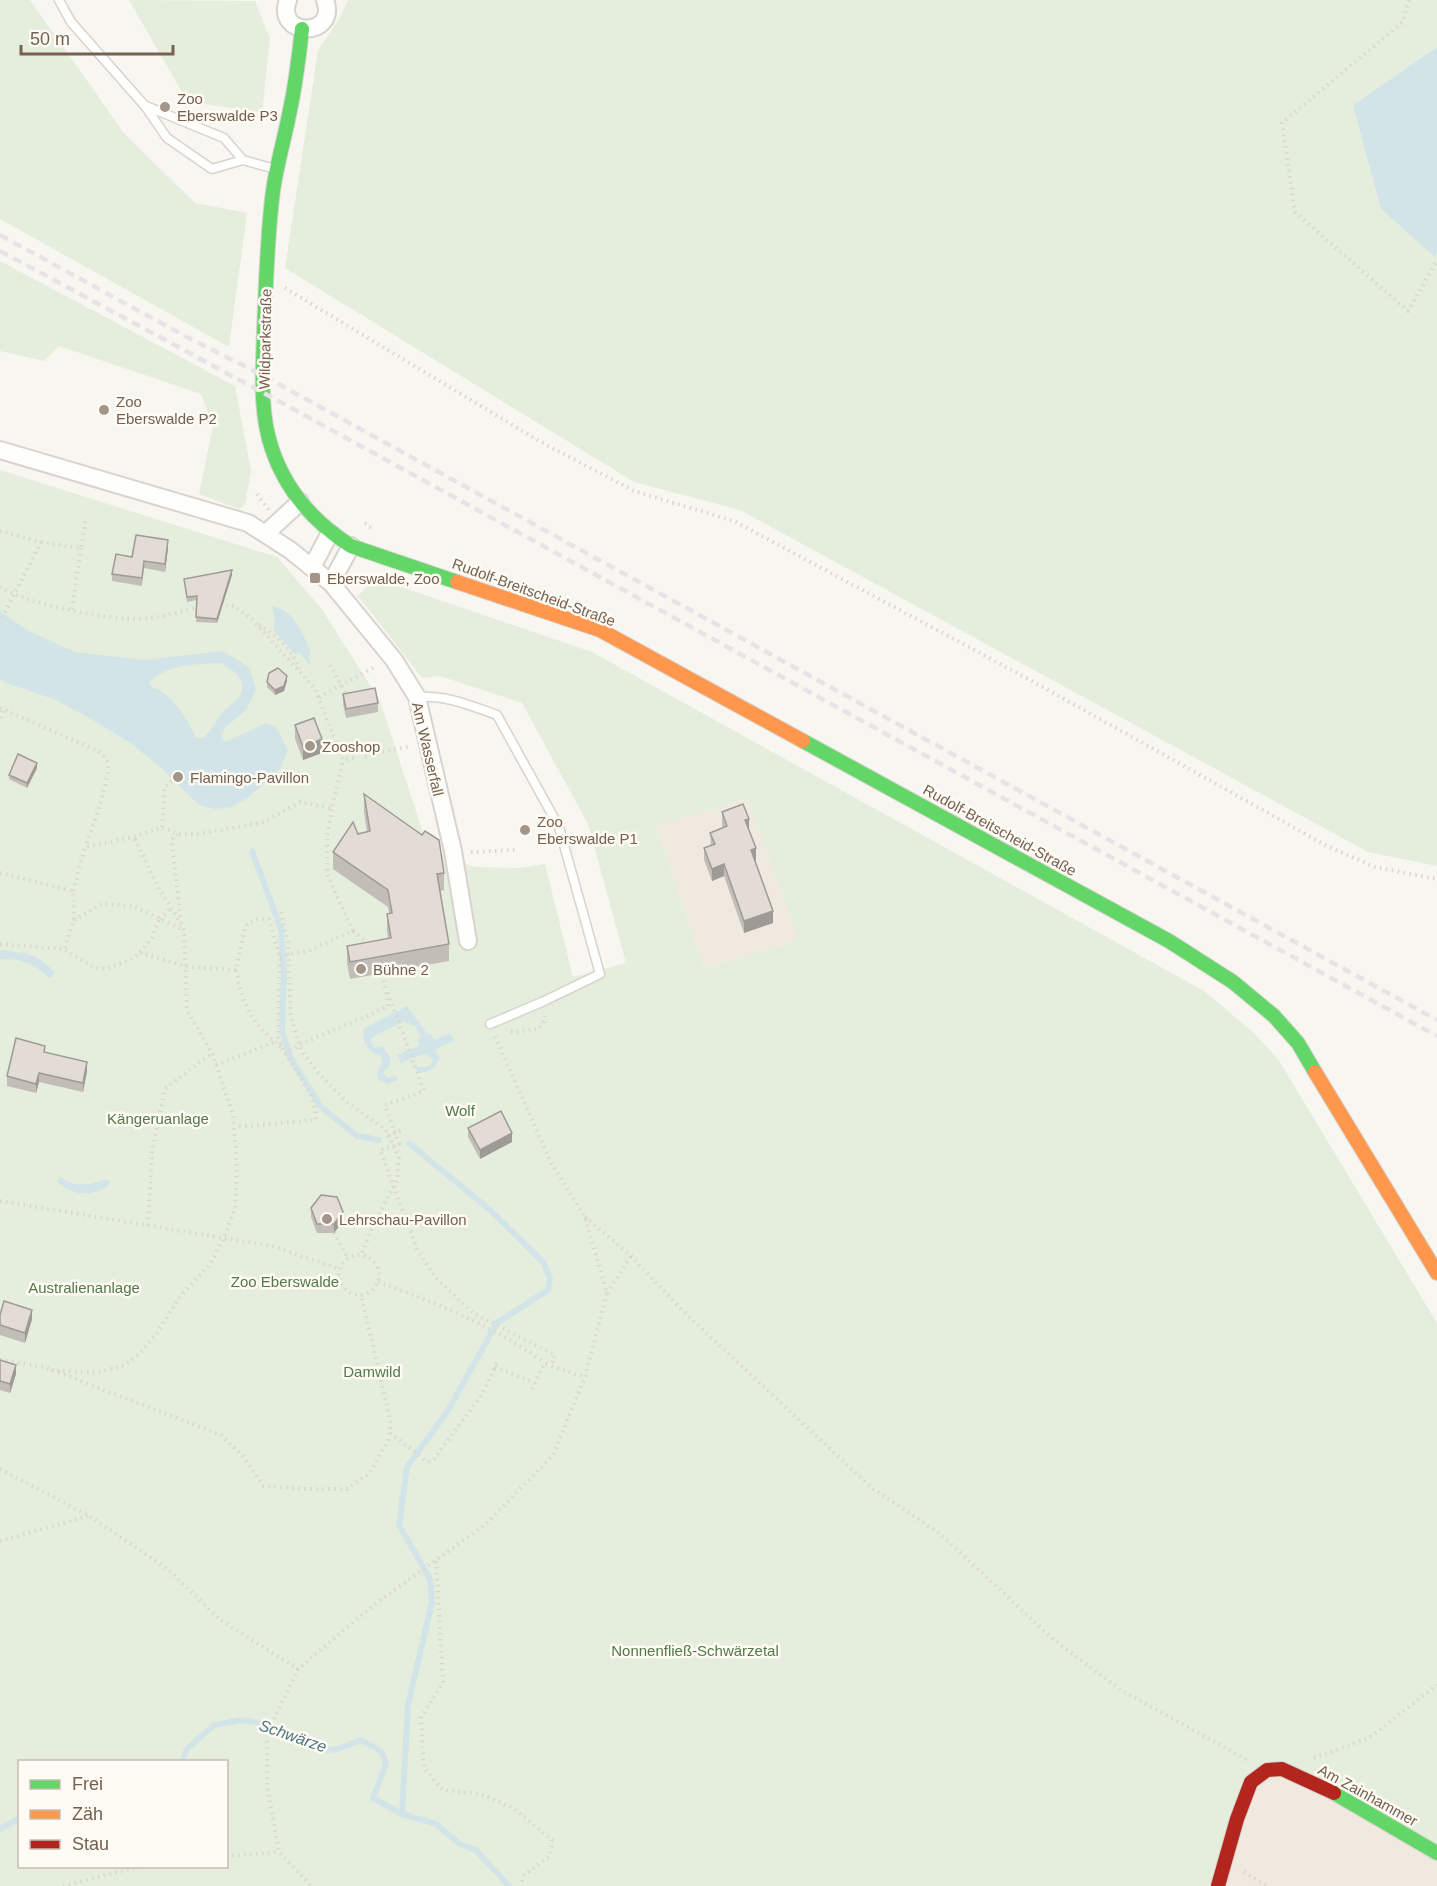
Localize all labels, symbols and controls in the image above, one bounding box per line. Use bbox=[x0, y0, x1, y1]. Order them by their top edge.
scale bar bbox=[21, 18, 172, 56]
text: 50 m bbox=[30, 29, 70, 49]
place label: Zoo Eberswalde P3 bbox=[177, 90, 278, 124]
marker: Zoo Eberswalde P3 bbox=[158, 100, 172, 114]
street label: Wildparkstraße bbox=[256, 288, 274, 390]
place label: Zoo Eberswalde P2 bbox=[116, 393, 217, 427]
marker: Zoo Eberswalde P2 bbox=[97, 403, 111, 417]
street label: Rudolf-Breitscheid-Straße bbox=[450, 555, 618, 629]
place label: Eberswalde, Zoo bbox=[327, 570, 440, 587]
marker: Eberswalde, Zoo bbox=[308, 571, 322, 585]
street label: Am Wasserfall bbox=[409, 700, 447, 798]
place label: Zooshop bbox=[322, 738, 380, 755]
marker: Zooshop bbox=[303, 739, 317, 753]
place label: Flamingo-Pavillon bbox=[190, 769, 309, 786]
marker: Flamingo-Pavillon bbox=[171, 770, 185, 784]
street label: Rudolf-Breitscheid-Straße bbox=[920, 781, 1080, 879]
place label: Zoo Eberswalde P1 bbox=[537, 813, 638, 847]
marker: Zoo Eberswalde P1 bbox=[518, 823, 532, 837]
place label: Bühne 2 bbox=[373, 961, 429, 978]
marker: Bühne 2 bbox=[354, 962, 368, 976]
park label: Wolf bbox=[445, 1102, 476, 1119]
park label: Kängeruanlage bbox=[107, 1110, 209, 1127]
place label: Lehrschau-Pavillon bbox=[339, 1211, 467, 1228]
marker: Lehrschau-Pavillon bbox=[320, 1212, 334, 1226]
park label: Zoo Eberswalde bbox=[231, 1273, 339, 1290]
park label: Australienanlage bbox=[28, 1279, 140, 1296]
park label: Damwild bbox=[343, 1363, 401, 1380]
park label: Nonnenfließ-Schwärzetal bbox=[611, 1642, 779, 1659]
water label: Schwärze bbox=[257, 1717, 329, 1756]
legend bbox=[18, 1760, 228, 1868]
street label: Am Zainhammer bbox=[1315, 1761, 1421, 1829]
text: Frei bbox=[72, 1774, 103, 1794]
text: Zäh bbox=[72, 1804, 103, 1824]
text: Stau bbox=[72, 1834, 109, 1854]

